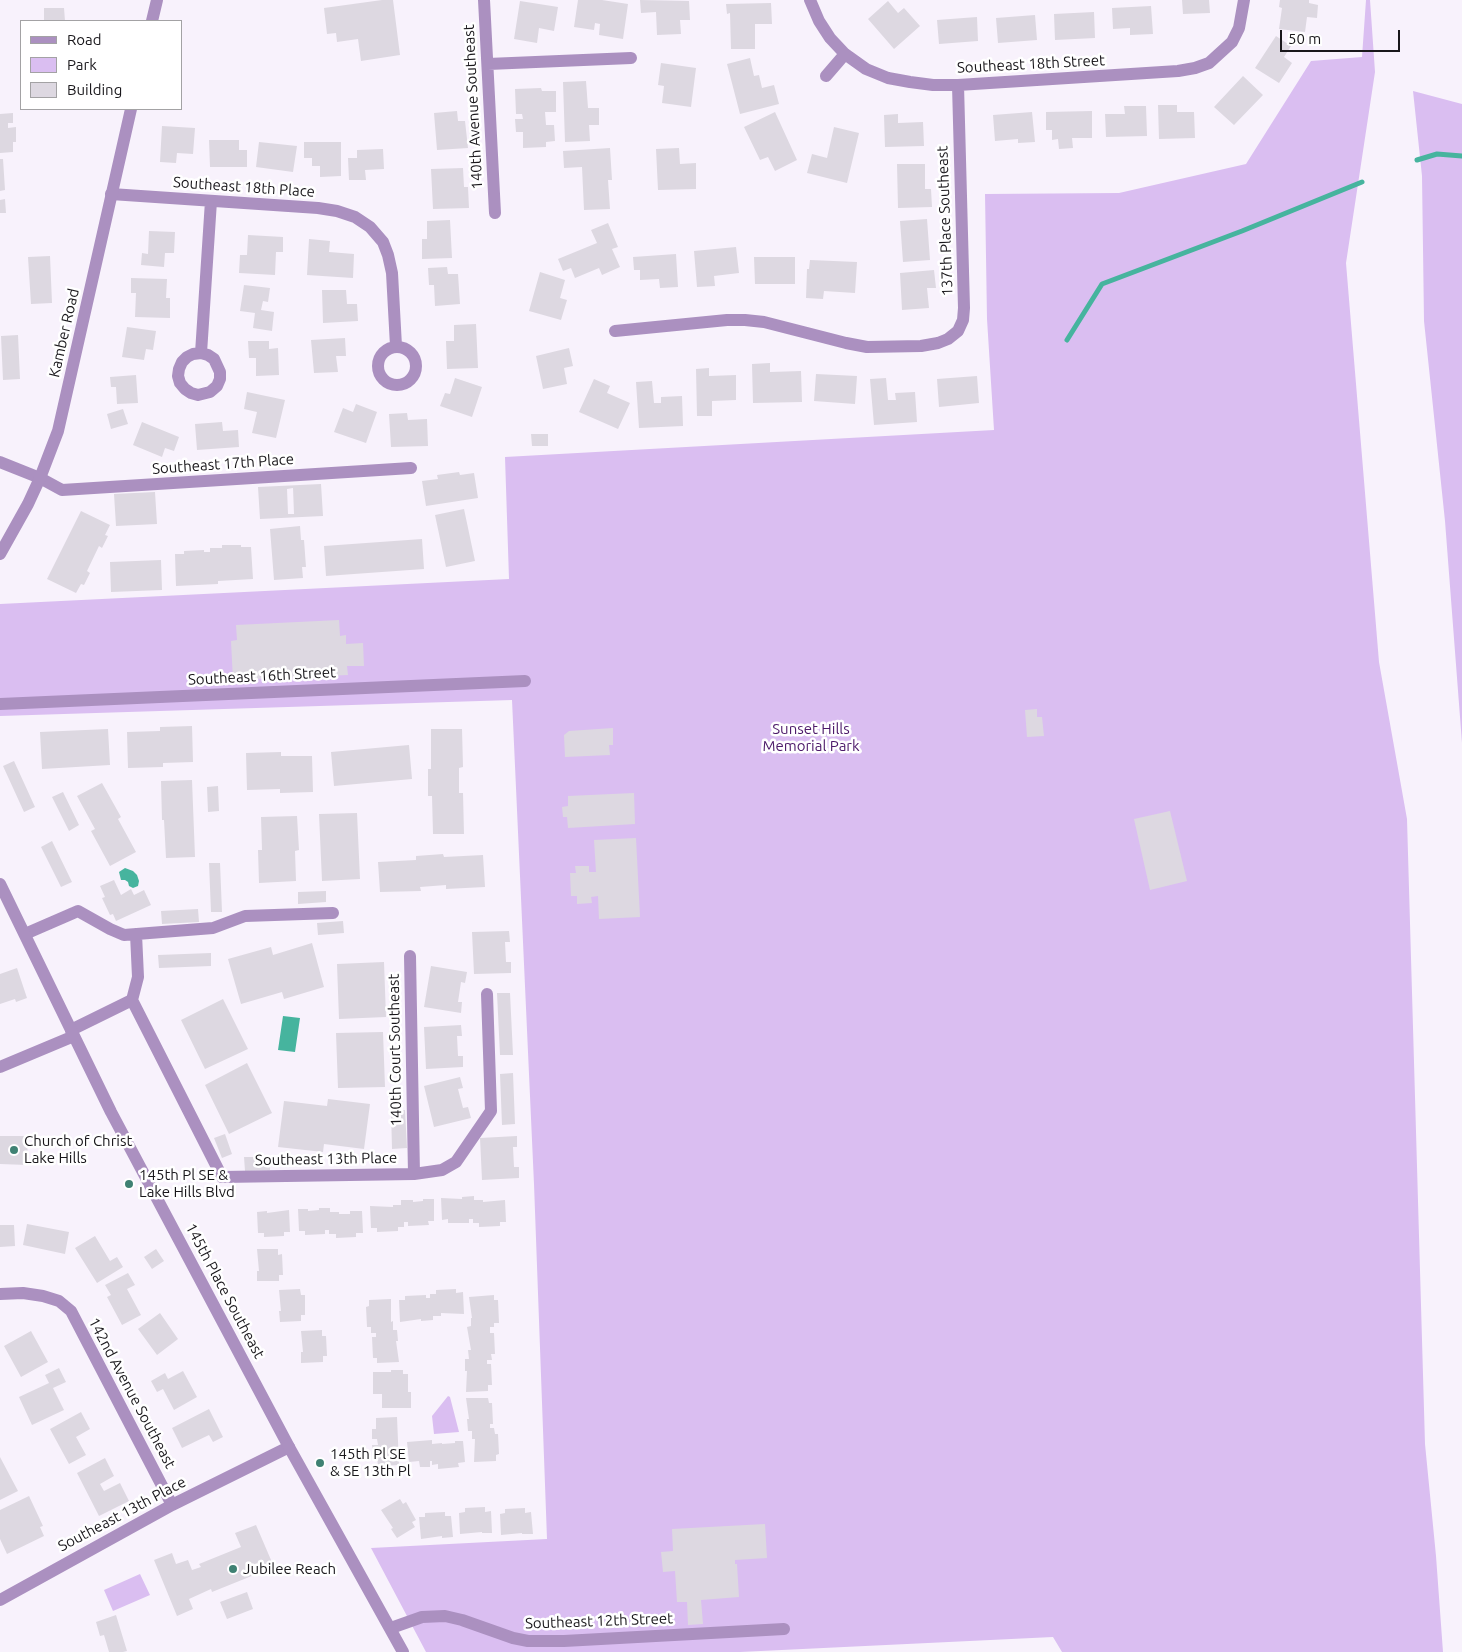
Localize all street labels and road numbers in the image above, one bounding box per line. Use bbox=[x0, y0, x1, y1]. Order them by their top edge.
street label: 140th Avenue Southeast bbox=[460, 24, 486, 190]
street label: Southeast 18th Street bbox=[957, 51, 1105, 77]
street label: 137th Place Southeast bbox=[933, 145, 957, 297]
street label: Southeast 18th Place bbox=[172, 173, 316, 201]
street label: Kamber Road bbox=[45, 287, 83, 379]
street label: Southeast 17th Place bbox=[151, 450, 295, 478]
street label: Southeast 16th Street bbox=[188, 663, 336, 689]
street label: 140th Court Southeast bbox=[385, 973, 405, 1127]
street label: Southeast 13th Place bbox=[255, 1149, 397, 1169]
street label: 145th Place Southeast bbox=[182, 1220, 268, 1362]
street label: 142nd Avenue Southeast bbox=[85, 1315, 179, 1471]
street label: Southeast 13th Place bbox=[55, 1473, 189, 1555]
street label: Southeast 12th Street bbox=[525, 1609, 673, 1633]

